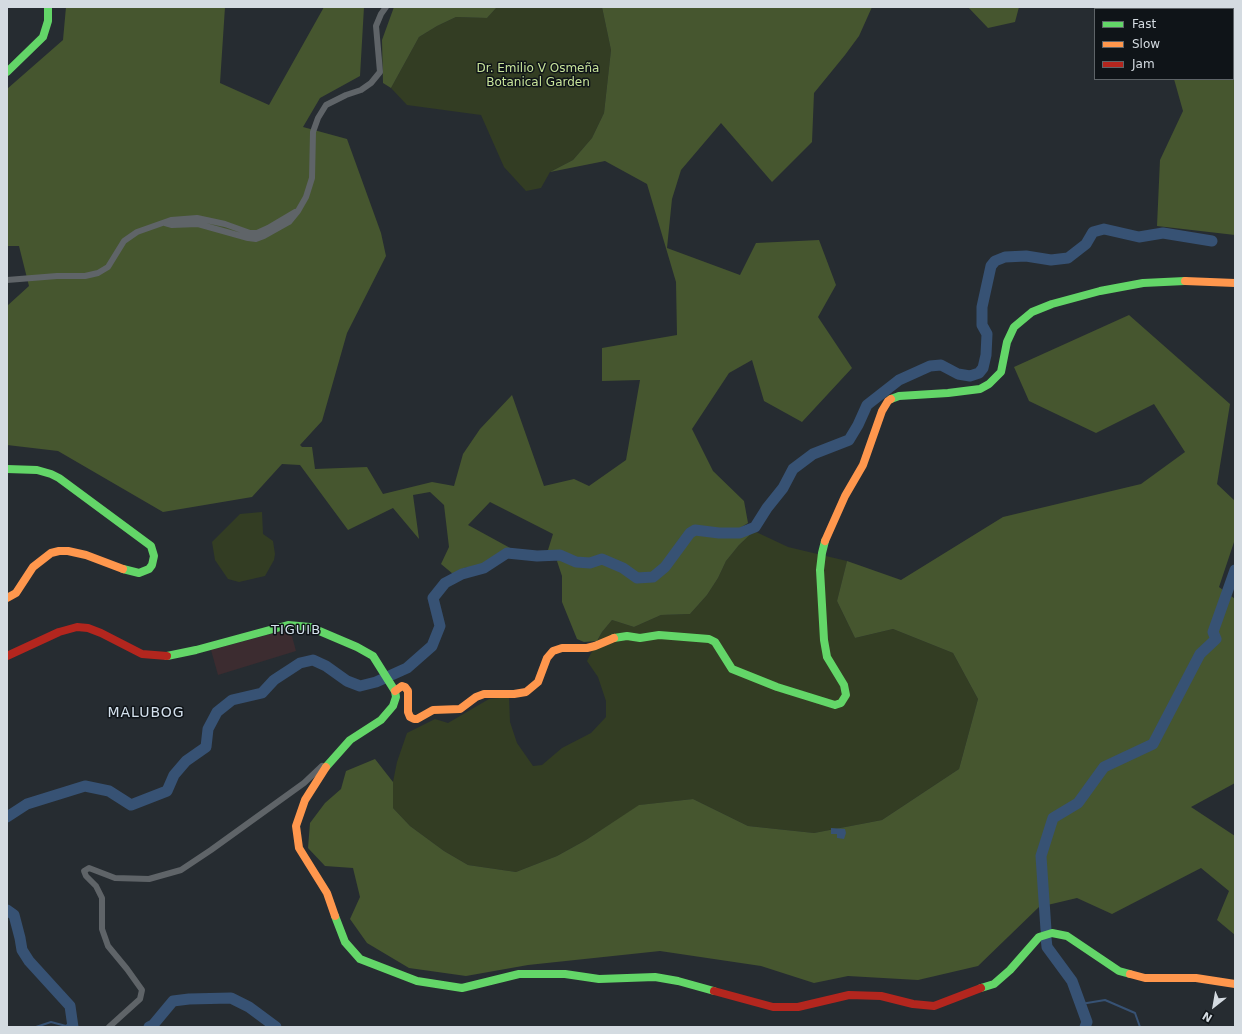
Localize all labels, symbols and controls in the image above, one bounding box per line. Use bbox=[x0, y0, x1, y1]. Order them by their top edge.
legend bbox=[1094, 8, 1234, 80]
text: Fast bbox=[1132, 17, 1156, 31]
text: Slow bbox=[1132, 37, 1160, 51]
text: Jam bbox=[1132, 57, 1155, 71]
park label: Dr. Emilio V Osmeña Botanical Garden bbox=[477, 62, 599, 90]
district label: TIGUIB bbox=[271, 623, 321, 639]
district label: MALUBOG bbox=[107, 705, 185, 721]
north arrow bbox=[1194, 986, 1234, 1026]
text: N bbox=[1200, 1009, 1215, 1025]

